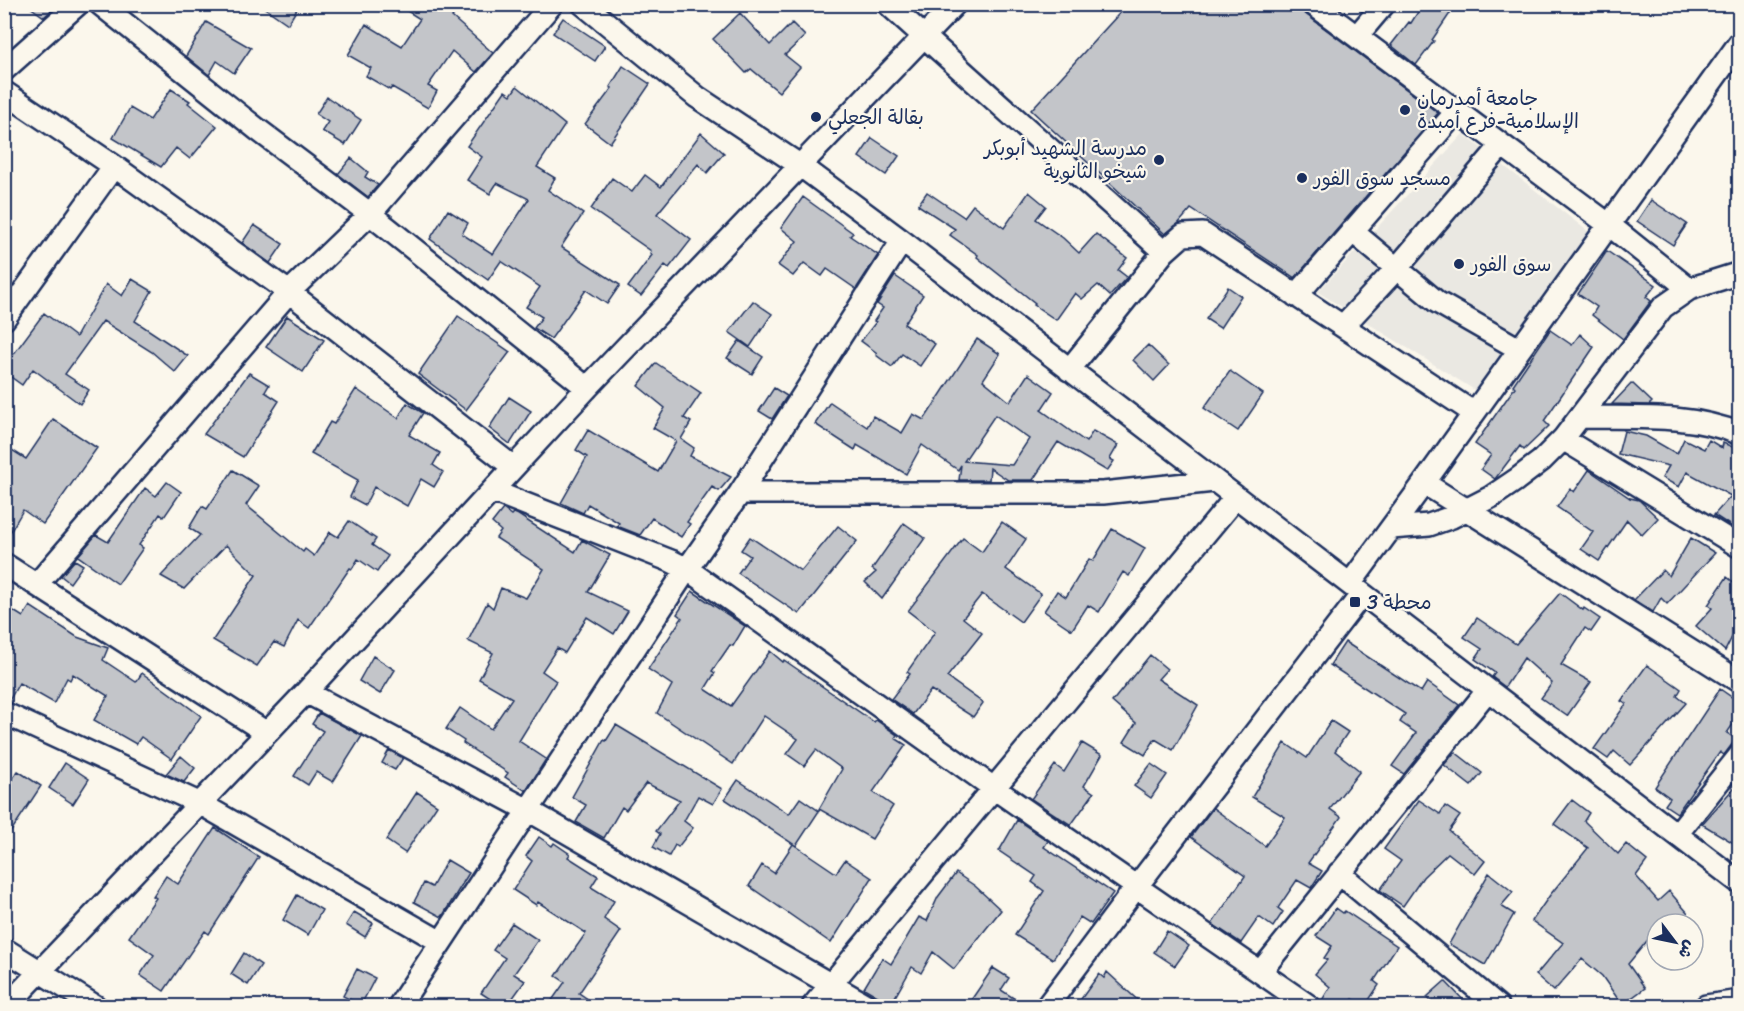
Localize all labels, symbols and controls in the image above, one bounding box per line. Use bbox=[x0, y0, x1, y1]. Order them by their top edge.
place label: جامعة أمدرمان الإسلامية-فرع أمبدة bbox=[1417, 81, 1579, 139]
place label: بقالة الجعلي bbox=[828, 100, 924, 135]
marker: جامعة أمدرمان الإسلامية-فرع أمبدة bbox=[1398, 103, 1412, 117]
marker: بقالة الجعلي bbox=[809, 110, 823, 124]
place label: مدرسة الشهيد أبوبكر شيخو الثانوية bbox=[982, 131, 1147, 189]
marker: مدرسة الشهيد أبوبكر شيخو الثانوية bbox=[1152, 153, 1166, 167]
place label: مسجد سوق الفور bbox=[1312, 161, 1451, 196]
marker: مسجد سوق الفور bbox=[1295, 171, 1309, 185]
place label: سوق الفور bbox=[1469, 247, 1551, 282]
marker: سوق الفور bbox=[1452, 257, 1466, 271]
place label: محطة 3 bbox=[1367, 585, 1432, 620]
marker: محطة 3 bbox=[1348, 595, 1362, 609]
north arrow bbox=[1645, 912, 1705, 972]
text: ش bbox=[1670, 935, 1704, 965]

